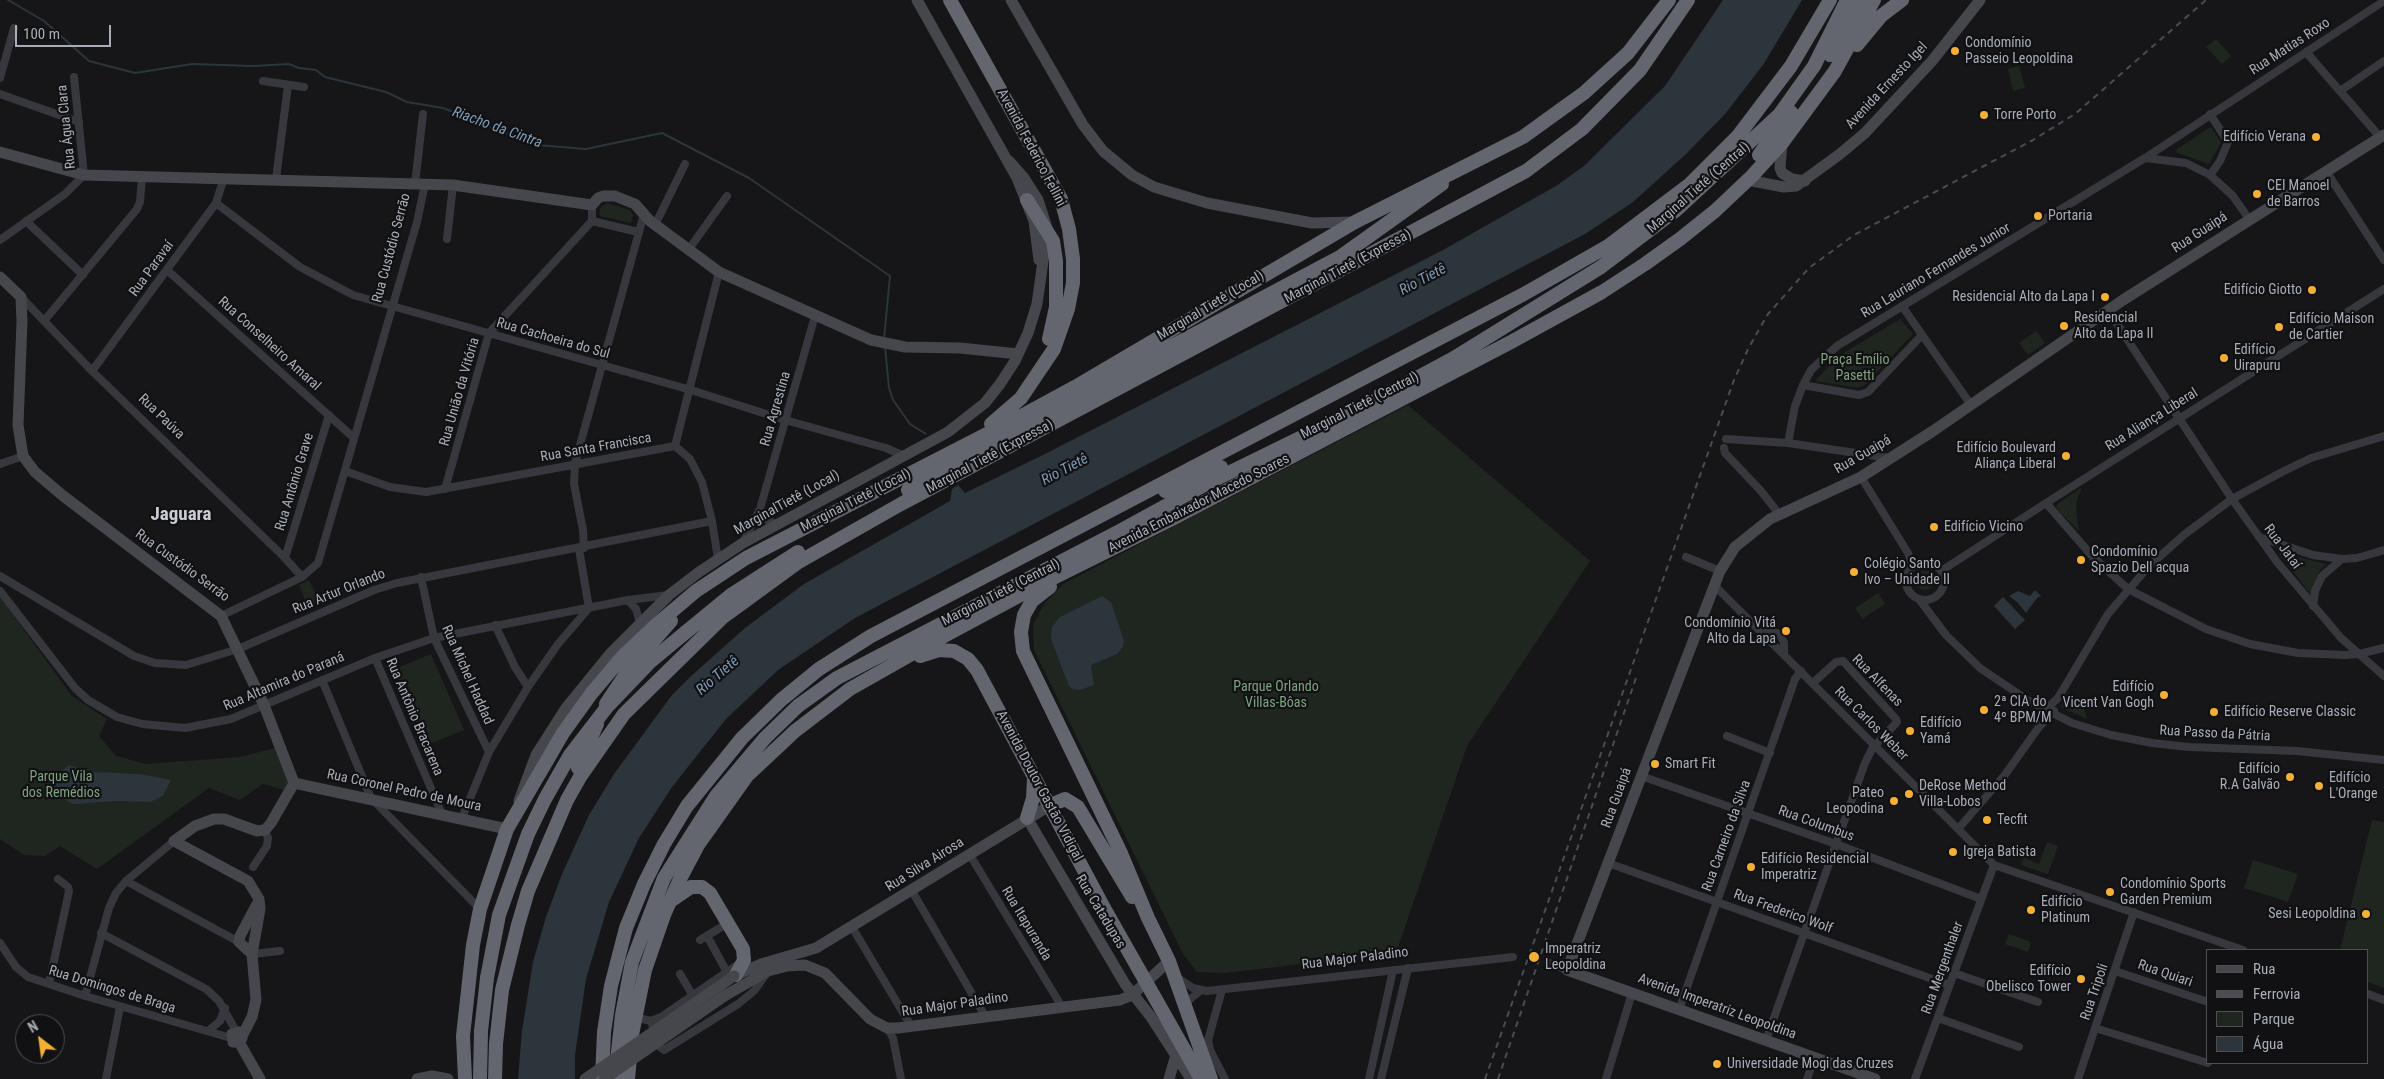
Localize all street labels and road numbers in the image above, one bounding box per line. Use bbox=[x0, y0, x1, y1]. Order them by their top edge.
street label: Rua Matias Roxo bbox=[2247, 15, 2333, 79]
street label: Avenida Ernesto Igel bbox=[1843, 39, 1931, 133]
street label: Rua Água Clara bbox=[54, 84, 80, 170]
street label: Avenida Federico Fellini bbox=[993, 86, 1069, 210]
street label: Marginal Tietê (Central) bbox=[1644, 139, 1754, 237]
street label: Rua Custódio Serrão bbox=[369, 192, 415, 304]
street label: Rua Guaipá bbox=[2169, 209, 2231, 257]
street label: Rua Lauriano Fernandes Junior bbox=[1858, 220, 2014, 322]
street label: Marginal Tietê (Expressa) bbox=[1282, 226, 1414, 308]
street label: Rua Paravaí bbox=[126, 238, 178, 300]
street label: Marginal Tietê (Local) bbox=[1155, 268, 1267, 344]
street label: Rua Conselheiro Amaral bbox=[214, 294, 324, 394]
street label: Rua Cachoeira do Sul bbox=[494, 315, 612, 363]
street label: Rua União da Vitória bbox=[436, 336, 484, 448]
street label: Marginal Tietê (Central) bbox=[1298, 369, 1422, 443]
street label: Rua Agrestina bbox=[757, 370, 795, 448]
street label: Rua Aliança Liberal bbox=[2103, 385, 2201, 455]
street label: Rua Paúva bbox=[134, 391, 188, 443]
street label: Marginal Tietê (Expressa) bbox=[924, 416, 1056, 498]
street label: Rua Santa Francisca bbox=[539, 430, 653, 466]
street label: Rua Antônio Grave bbox=[272, 431, 318, 533]
street label: Rua Guaipá bbox=[1832, 432, 1894, 478]
street label: Avenida Embaixador Macedo Soares bbox=[1106, 451, 1292, 557]
street label: Marginal Tietê (Local) bbox=[798, 466, 914, 536]
street label: MarginalTietê (Local) bbox=[731, 467, 843, 539]
street label: Rua Jataí bbox=[2260, 521, 2304, 573]
street label: Rua Custódio Serrão bbox=[132, 526, 232, 606]
street label: Marginal Tietê (Central) bbox=[939, 556, 1063, 630]
street label: Rua Artur Orlando bbox=[290, 566, 388, 618]
street label: Rua Michel Haddad bbox=[438, 623, 496, 727]
street label: Rua Altamira do Paraná bbox=[221, 649, 347, 715]
street label: Rua Alfenas bbox=[1848, 651, 1906, 711]
street label: Rua Antônio Bracarena bbox=[382, 656, 446, 778]
street label: Rua Carlos Weber bbox=[1831, 684, 1911, 764]
street label: Avenida Doutor Gastão Vidigal bbox=[992, 708, 1086, 864]
street label: Rua Passo da Pátria bbox=[2159, 723, 2271, 745]
street label: Rua Coronel Pedro de Moura bbox=[325, 766, 483, 816]
street label: Rua Guaipá bbox=[1598, 766, 1636, 830]
street label: Rua Carneiro da Silva bbox=[1699, 778, 1755, 894]
street label: Rua Columbus bbox=[1776, 802, 1856, 846]
street label: Rua Silva Airosa bbox=[883, 834, 967, 896]
street label: Rua Catadupas bbox=[1071, 872, 1129, 952]
street label: Rua Itapuranda bbox=[997, 884, 1055, 964]
street label: Rua Frederico Wolf bbox=[1731, 886, 1835, 938]
street label: Rua Mergenthaler bbox=[1918, 919, 1968, 1017]
street label: Rua Major Paladino bbox=[1301, 944, 1409, 974]
street label: Rua Quiari bbox=[2135, 957, 2195, 991]
street label: Rua Tripoli bbox=[2077, 962, 2113, 1022]
street label: Rua Domingos de Braga bbox=[46, 963, 178, 1017]
street label: Avenida Imperatriz Leopoldina bbox=[1636, 971, 1798, 1043]
street label: Rua Major Paladino bbox=[901, 989, 1009, 1021]

